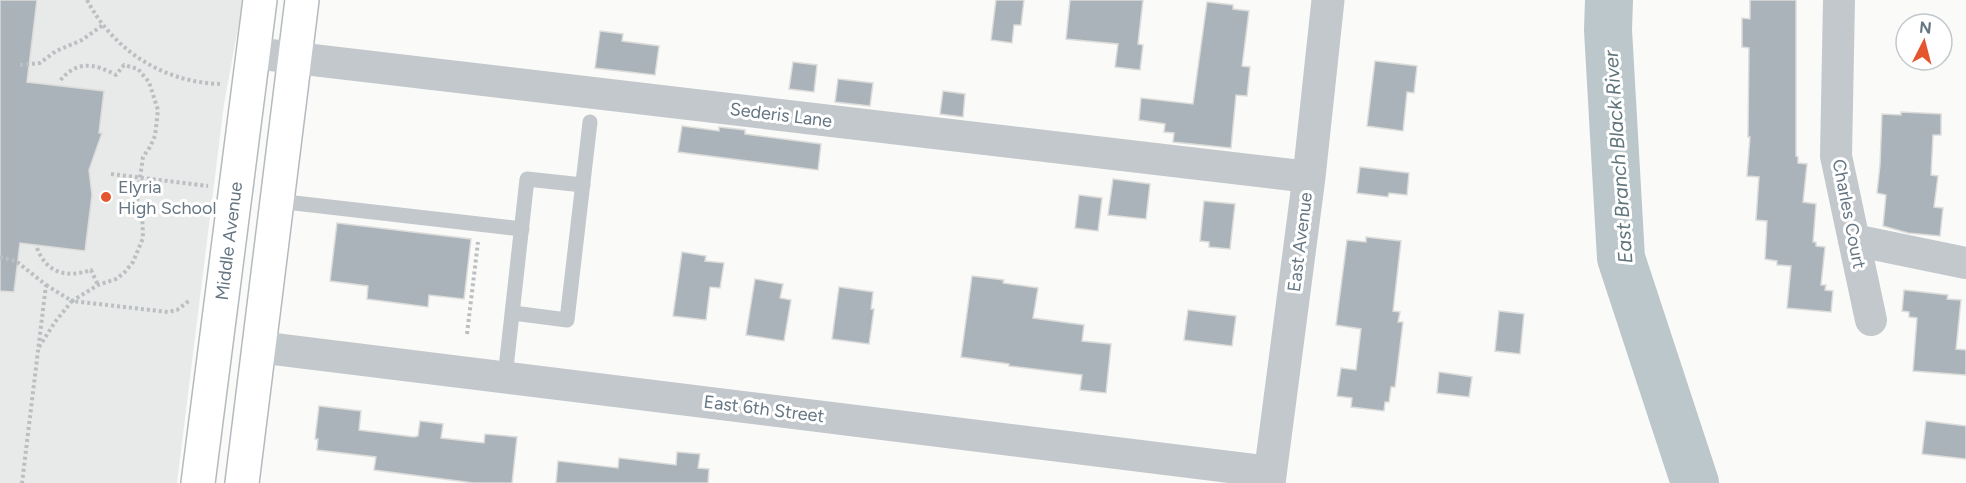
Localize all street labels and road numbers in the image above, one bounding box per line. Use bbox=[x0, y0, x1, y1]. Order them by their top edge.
street label: Sederis Lane bbox=[729, 98, 834, 132]
street label: Charles Court bbox=[1828, 157, 1870, 271]
street label: Middle Avenue bbox=[211, 180, 247, 302]
street label: East Avenue bbox=[1283, 191, 1317, 293]
street label: East 6th Street bbox=[702, 391, 826, 427]

